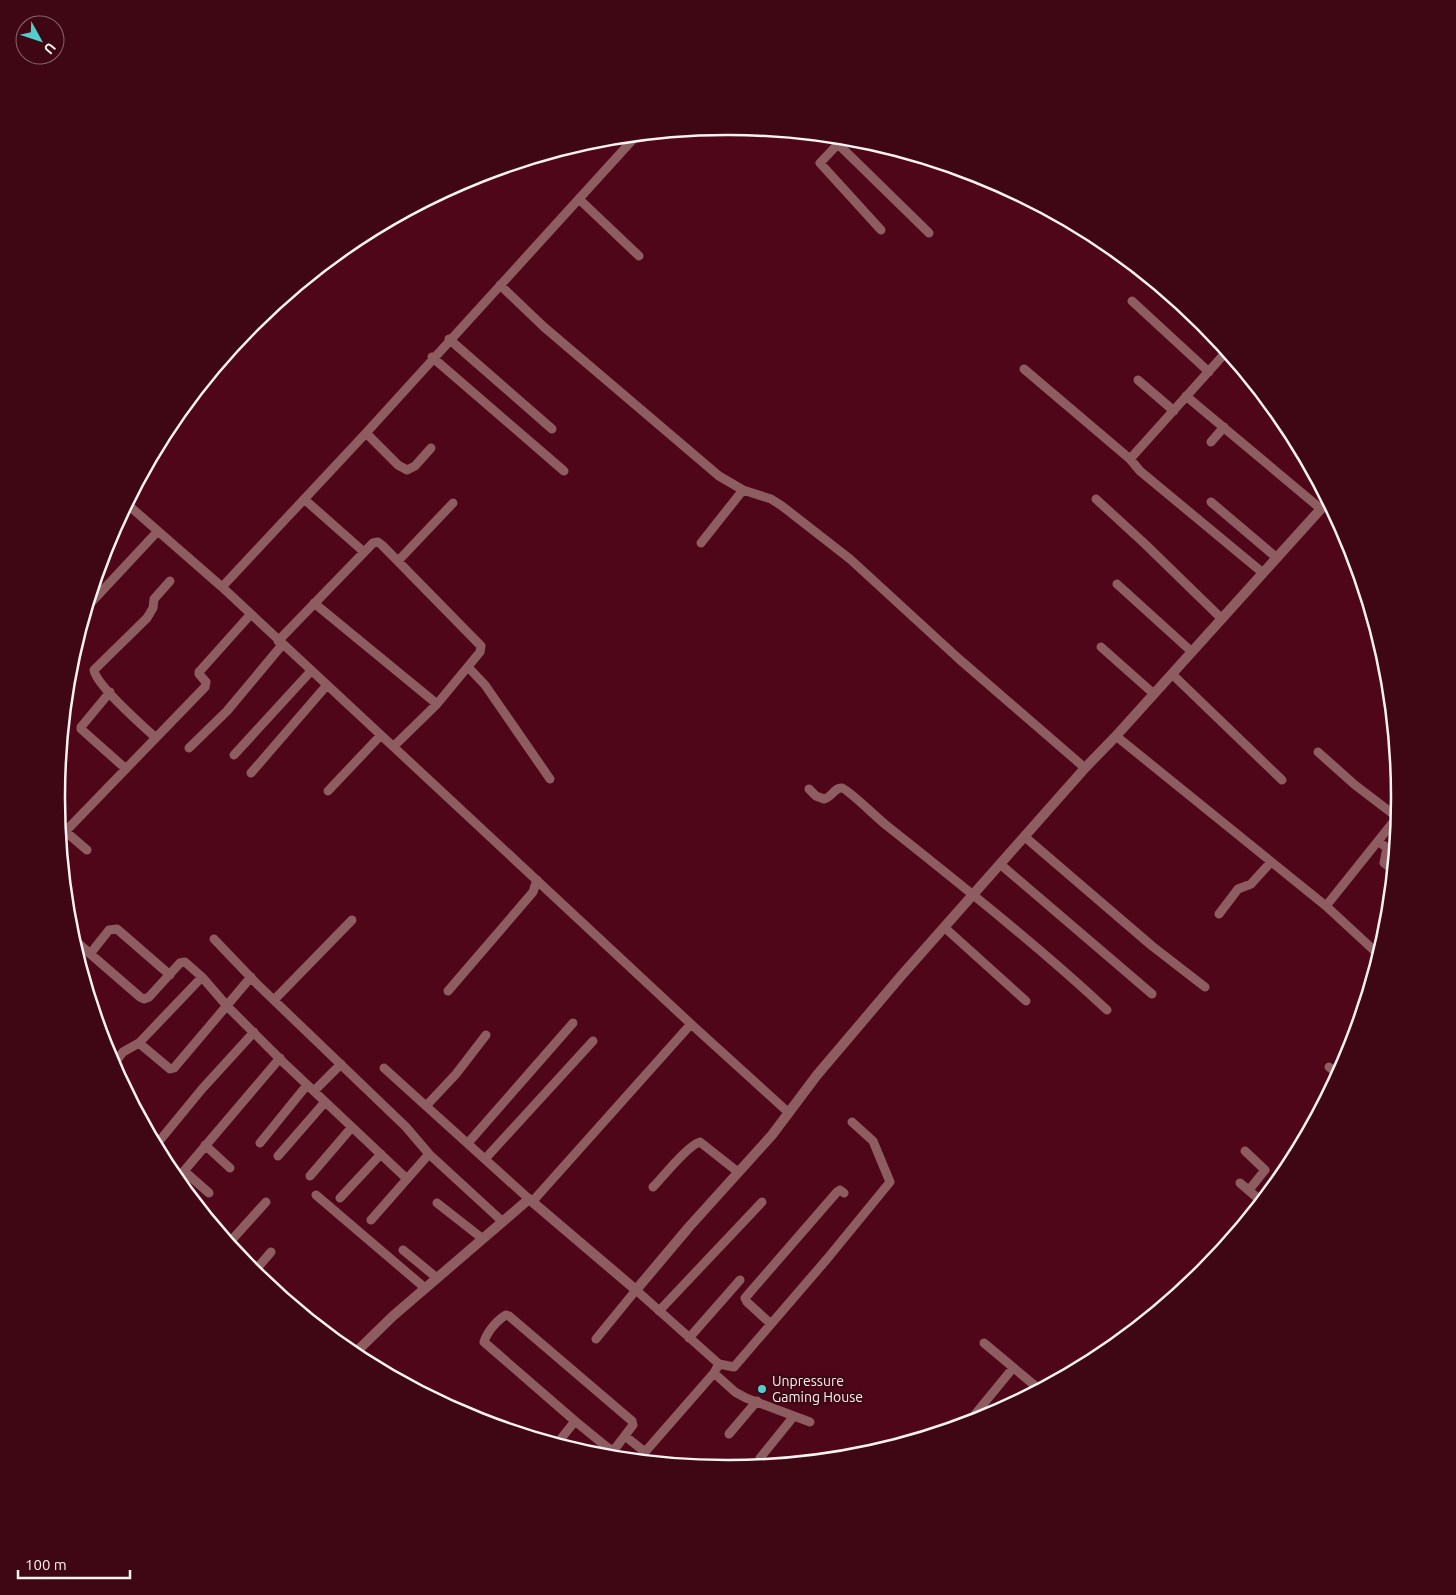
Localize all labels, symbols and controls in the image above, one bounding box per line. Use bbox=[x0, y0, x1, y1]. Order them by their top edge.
north arrow bbox=[15, 15, 65, 65]
text: U bbox=[41, 39, 59, 57]
place label: Unpressure Gaming House bbox=[772, 1373, 863, 1405]
marker: Unpressure Gaming House bbox=[756, 1383, 768, 1395]
scale bar bbox=[18, 1548, 130, 1580]
text: 100 m bbox=[25, 1556, 67, 1573]

